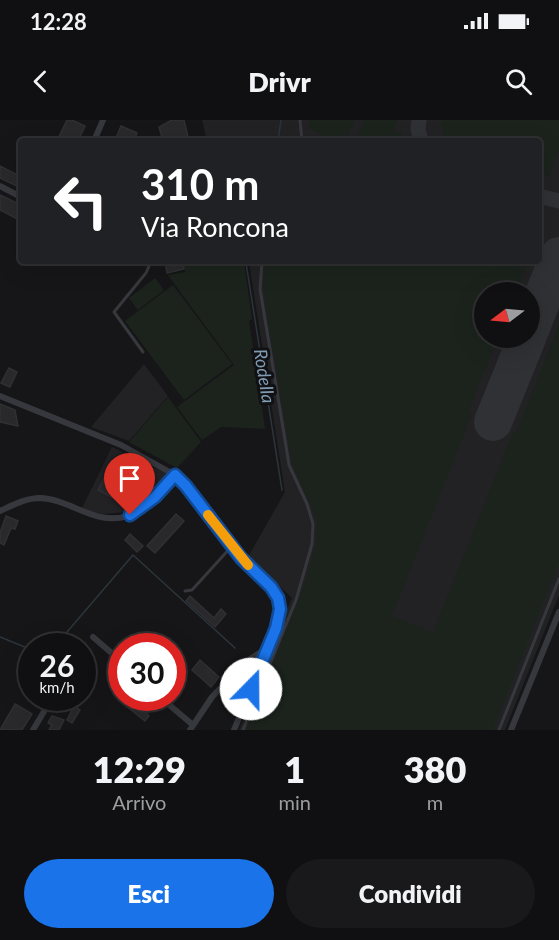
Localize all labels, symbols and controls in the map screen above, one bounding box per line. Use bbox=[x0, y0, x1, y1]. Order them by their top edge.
text: 12:28 bbox=[30, 8, 87, 35]
icon: back bbox=[24, 65, 57, 98]
text: Drivr bbox=[248, 65, 311, 98]
icon: search bbox=[502, 65, 535, 98]
text: 310 m bbox=[141, 159, 259, 209]
icon: left bbox=[42, 162, 120, 240]
text: Via Roncona bbox=[141, 210, 289, 243]
north arrow bbox=[474, 282, 540, 348]
map controls bbox=[474, 282, 540, 348]
water label: Rodella bbox=[250, 347, 280, 405]
pin bbox=[104, 453, 155, 515]
icon: arrive bbox=[113, 462, 146, 495]
speed limit sign: 30 bbox=[108, 633, 186, 711]
text: 26 bbox=[40, 647, 74, 683]
position arrow bbox=[219, 657, 283, 721]
text: km/h bbox=[39, 678, 75, 696]
text: 12:29 bbox=[93, 747, 186, 791]
text: 1 bbox=[284, 747, 305, 791]
text: 380 bbox=[404, 747, 466, 791]
text: Arrivo bbox=[112, 790, 166, 814]
text: min bbox=[279, 790, 311, 814]
text: m bbox=[427, 790, 443, 814]
button: Esci bbox=[24, 859, 274, 928]
button: Condividi bbox=[286, 859, 535, 928]

